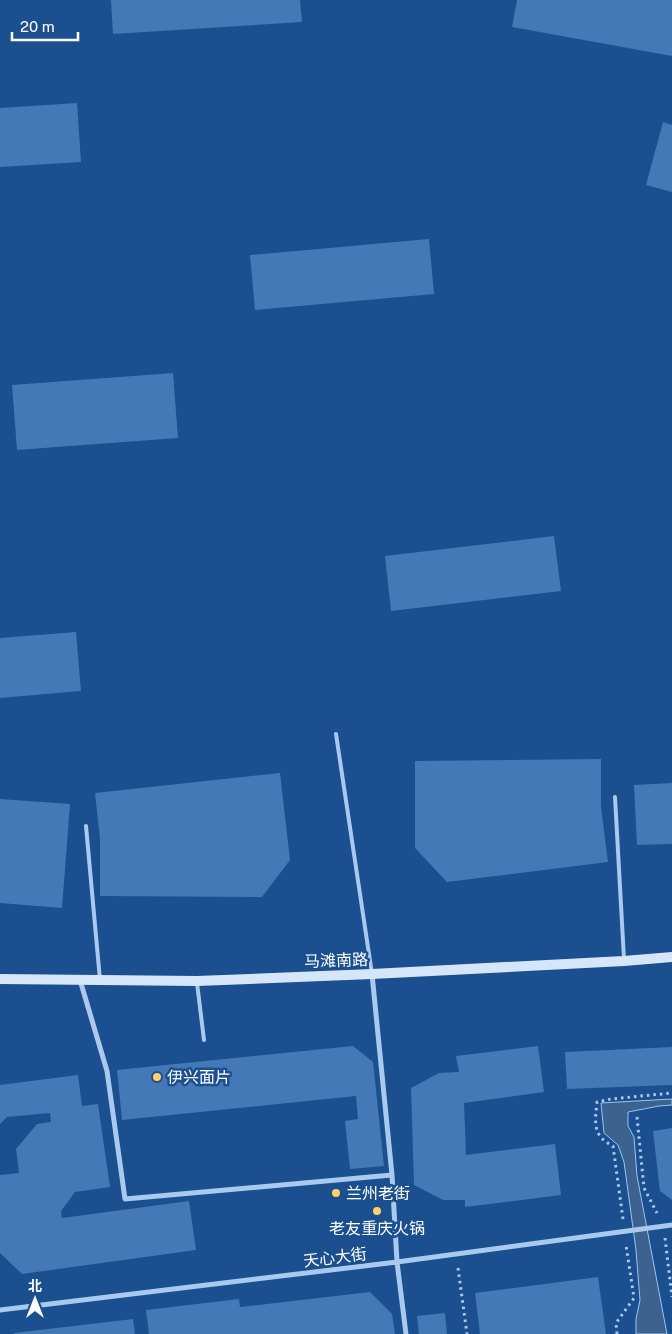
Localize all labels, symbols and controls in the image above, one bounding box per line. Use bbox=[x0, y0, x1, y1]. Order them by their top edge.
scale bar bbox=[12, 10, 79, 42]
text: 20 m bbox=[20, 18, 55, 35]
street label: 马滩南路 bbox=[304, 950, 368, 971]
place label: 伊兴面片 bbox=[167, 1068, 231, 1087]
marker: 伊兴面片 bbox=[151, 1071, 163, 1083]
place label: 兰州老街 bbox=[346, 1184, 410, 1203]
marker: 兰州老街 bbox=[330, 1187, 342, 1199]
marker: 老友重庆火锅 bbox=[371, 1205, 383, 1217]
place label: 老友重庆火锅 bbox=[329, 1219, 425, 1238]
street label: 天心大街 bbox=[302, 1244, 368, 1271]
north arrow bbox=[10, 1274, 60, 1324]
text: 北 bbox=[28, 1278, 42, 1294]

